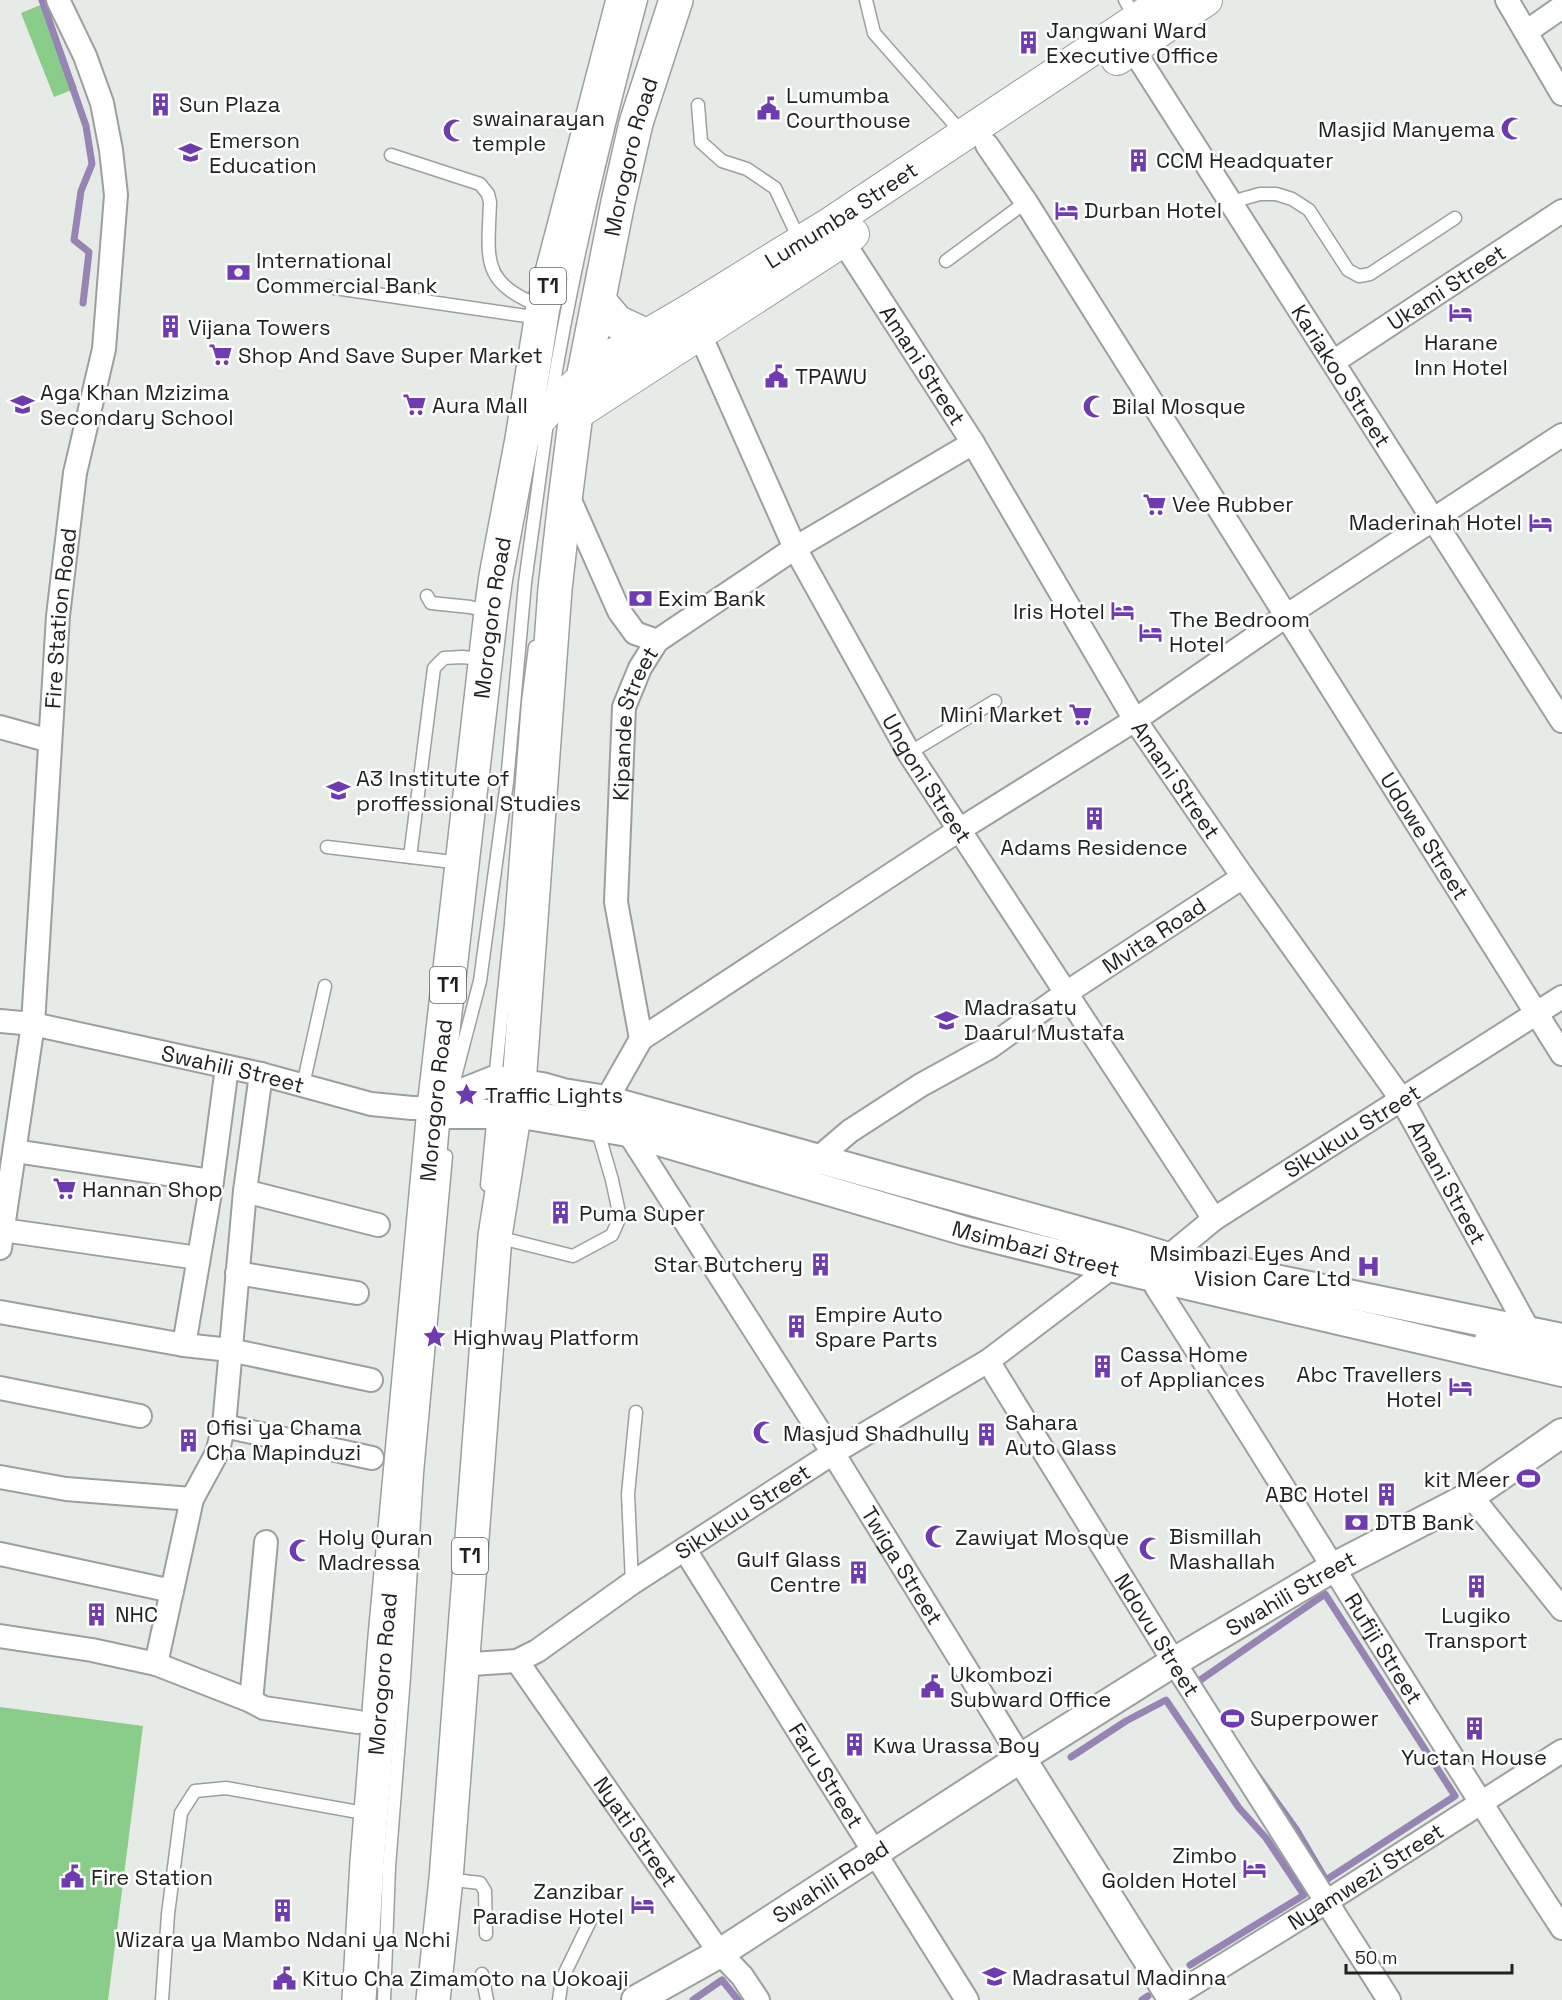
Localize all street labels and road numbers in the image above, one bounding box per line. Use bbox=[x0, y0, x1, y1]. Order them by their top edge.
street label: Morogoro Road bbox=[598, 74, 664, 239]
street label: Lumumba Street bbox=[760, 155, 923, 274]
street label: Ukami Street bbox=[1382, 238, 1511, 336]
road number: T1 bbox=[530, 268, 566, 304]
street label: Kariakoo Street bbox=[1286, 299, 1397, 452]
street label: Amani Street bbox=[874, 300, 972, 430]
street label: Fire Station Road bbox=[38, 526, 82, 710]
street label: Morogoro Road bbox=[467, 534, 517, 700]
street label: Kipande Street bbox=[606, 641, 664, 802]
street label: Ungoni Street bbox=[876, 709, 978, 848]
street label: Amani Street bbox=[1126, 715, 1227, 844]
street label: Udowe Street bbox=[1374, 767, 1475, 905]
street label: Mvita Road bbox=[1097, 891, 1211, 980]
road number: T1 bbox=[430, 967, 466, 1003]
street label: Morogoro Road bbox=[413, 1018, 458, 1183]
street label: Swahili Street bbox=[159, 1039, 308, 1099]
street label: Sikukuu Street bbox=[1279, 1078, 1425, 1184]
street label: Amani Street bbox=[1402, 1116, 1493, 1249]
street label: Msimbazi Street bbox=[949, 1214, 1122, 1283]
street label: Sikukuu Street bbox=[669, 1457, 816, 1566]
street label: Twiga Street bbox=[855, 1501, 949, 1630]
road number: T1 bbox=[452, 1538, 488, 1574]
street label: Swahili Street bbox=[1220, 1544, 1360, 1642]
street label: Ndovu Street bbox=[1109, 1568, 1206, 1702]
street label: Rufiji Street bbox=[1339, 1588, 1429, 1709]
street label: Morogoro Road bbox=[362, 1591, 403, 1756]
street label: Faru Street bbox=[783, 1718, 870, 1833]
street label: Nyati Street bbox=[588, 1771, 684, 1893]
street label: Nyamwezi Street bbox=[1282, 1816, 1449, 1936]
street label: Swahili Road bbox=[767, 1833, 894, 1929]

